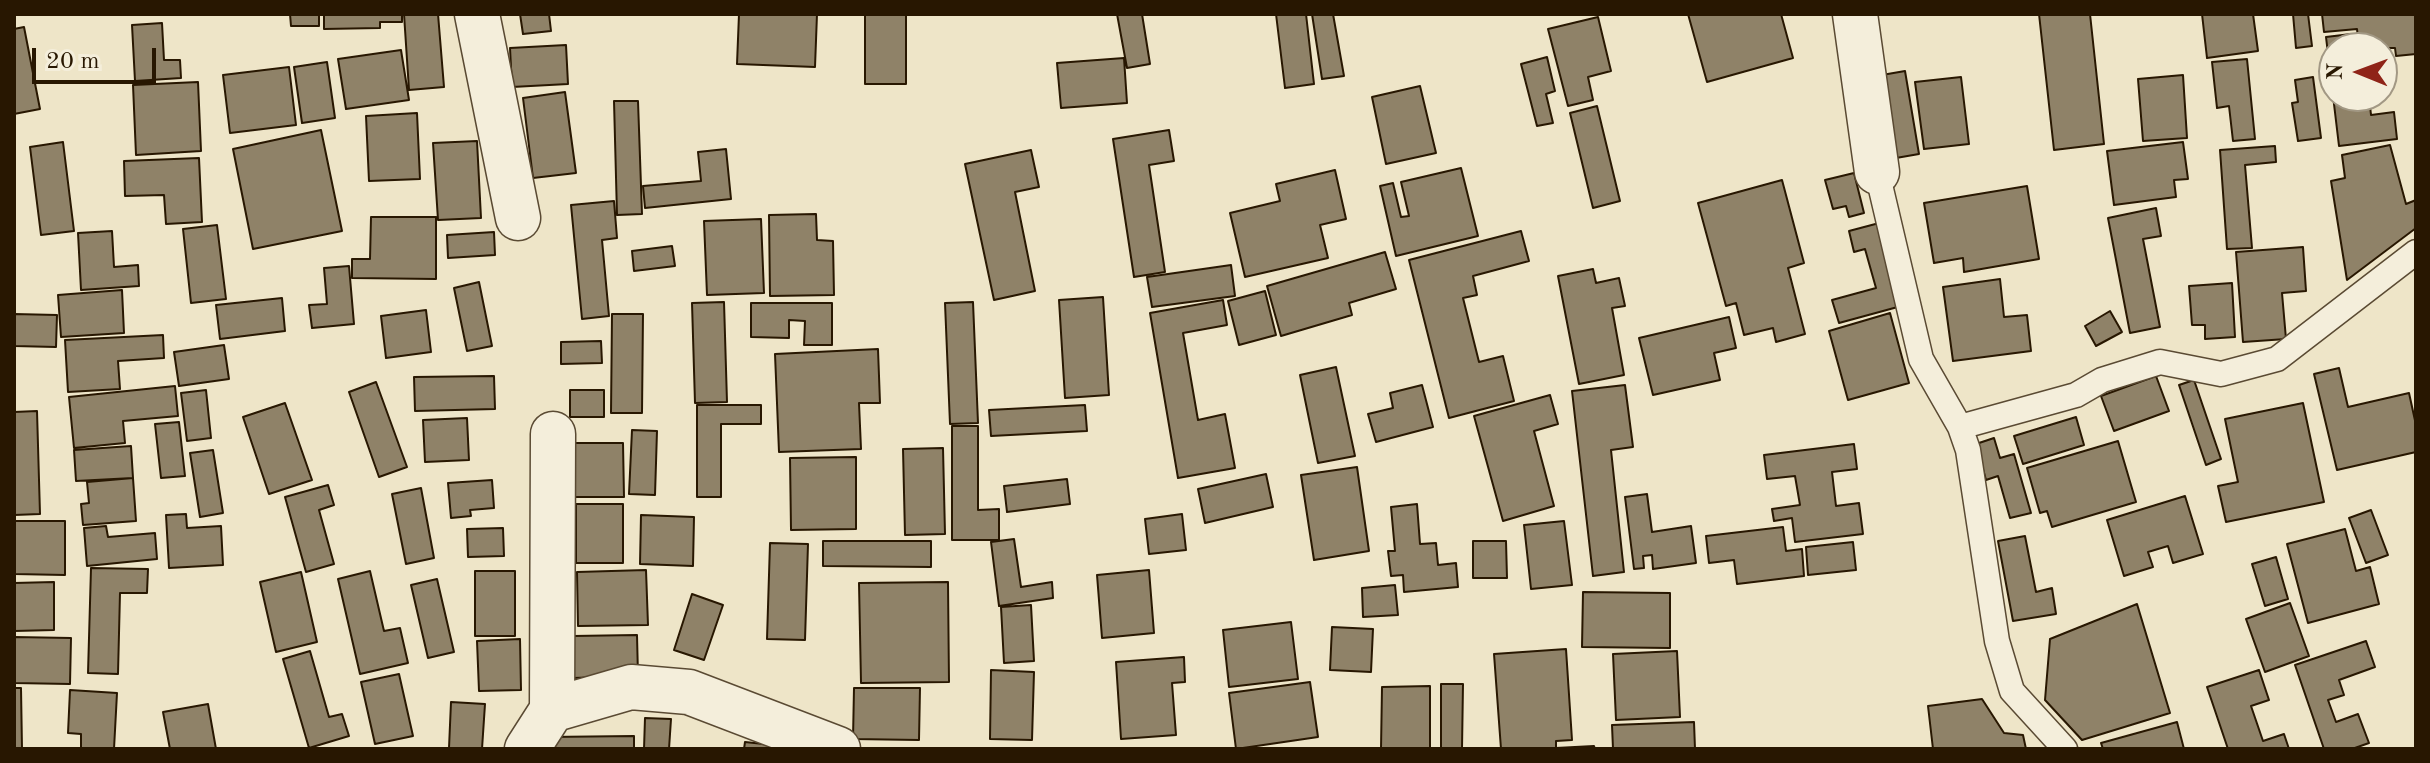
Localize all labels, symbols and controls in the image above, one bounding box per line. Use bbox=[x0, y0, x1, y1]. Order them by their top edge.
scale bar bbox=[36, 32, 160, 82]
north arrow bbox=[2318, 32, 2398, 112]
text: 20 m bbox=[46, 50, 100, 74]
text: N bbox=[2325, 63, 2347, 80]

